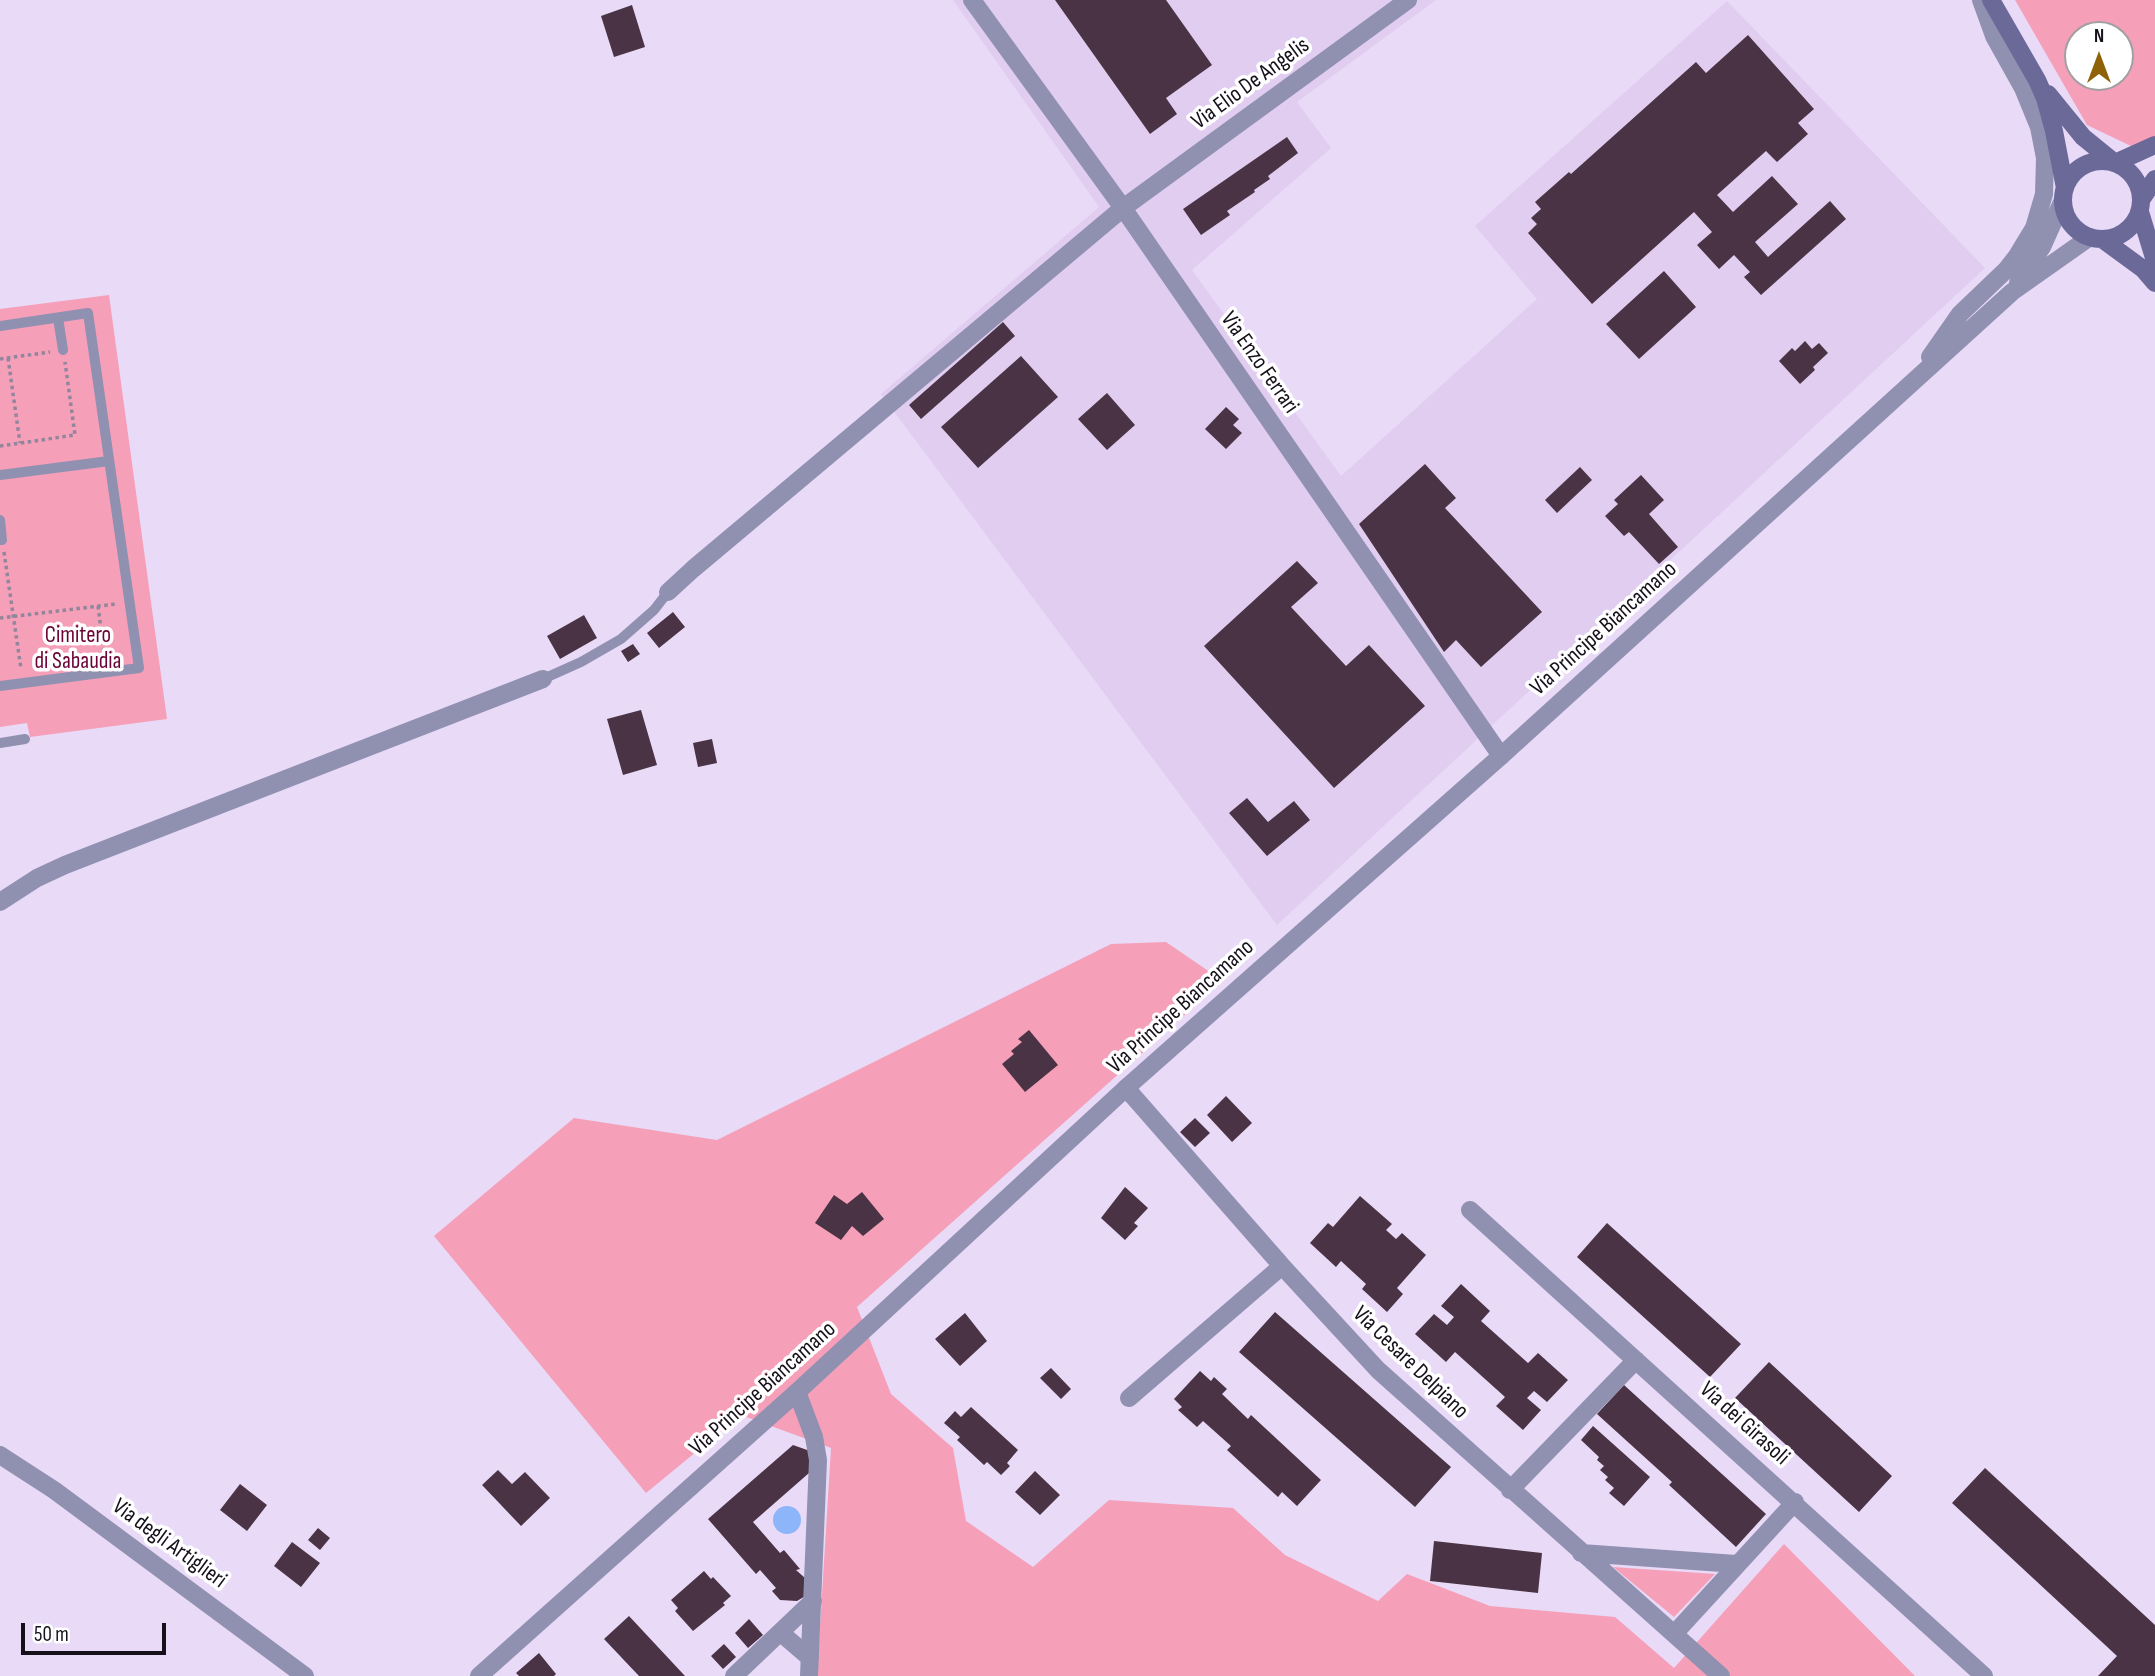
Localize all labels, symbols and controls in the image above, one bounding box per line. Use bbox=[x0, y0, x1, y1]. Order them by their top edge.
north arrow bbox=[2064, 21, 2134, 91]
text: N bbox=[2094, 25, 2104, 48]
street label: Via Elio De Angelis bbox=[1187, 32, 1315, 136]
street label: Via Enzo Ferrari bbox=[1214, 307, 1304, 419]
street label: Via Principe Biancamano bbox=[1525, 556, 1683, 702]
park label: Cimitero di Sabaudia bbox=[35, 622, 121, 676]
street label: Via Principe Biancamano bbox=[1102, 934, 1260, 1080]
street label: Via Cesare Delpiano bbox=[1346, 1301, 1474, 1425]
street label: Via Principe Biancamano bbox=[684, 1316, 842, 1462]
street label: Via dei Girasoli bbox=[1693, 1376, 1795, 1472]
street label: Via degli Artiglieri bbox=[106, 1493, 232, 1595]
scale bar bbox=[24, 1610, 170, 1654]
text: 50 m bbox=[34, 1622, 69, 1647]

